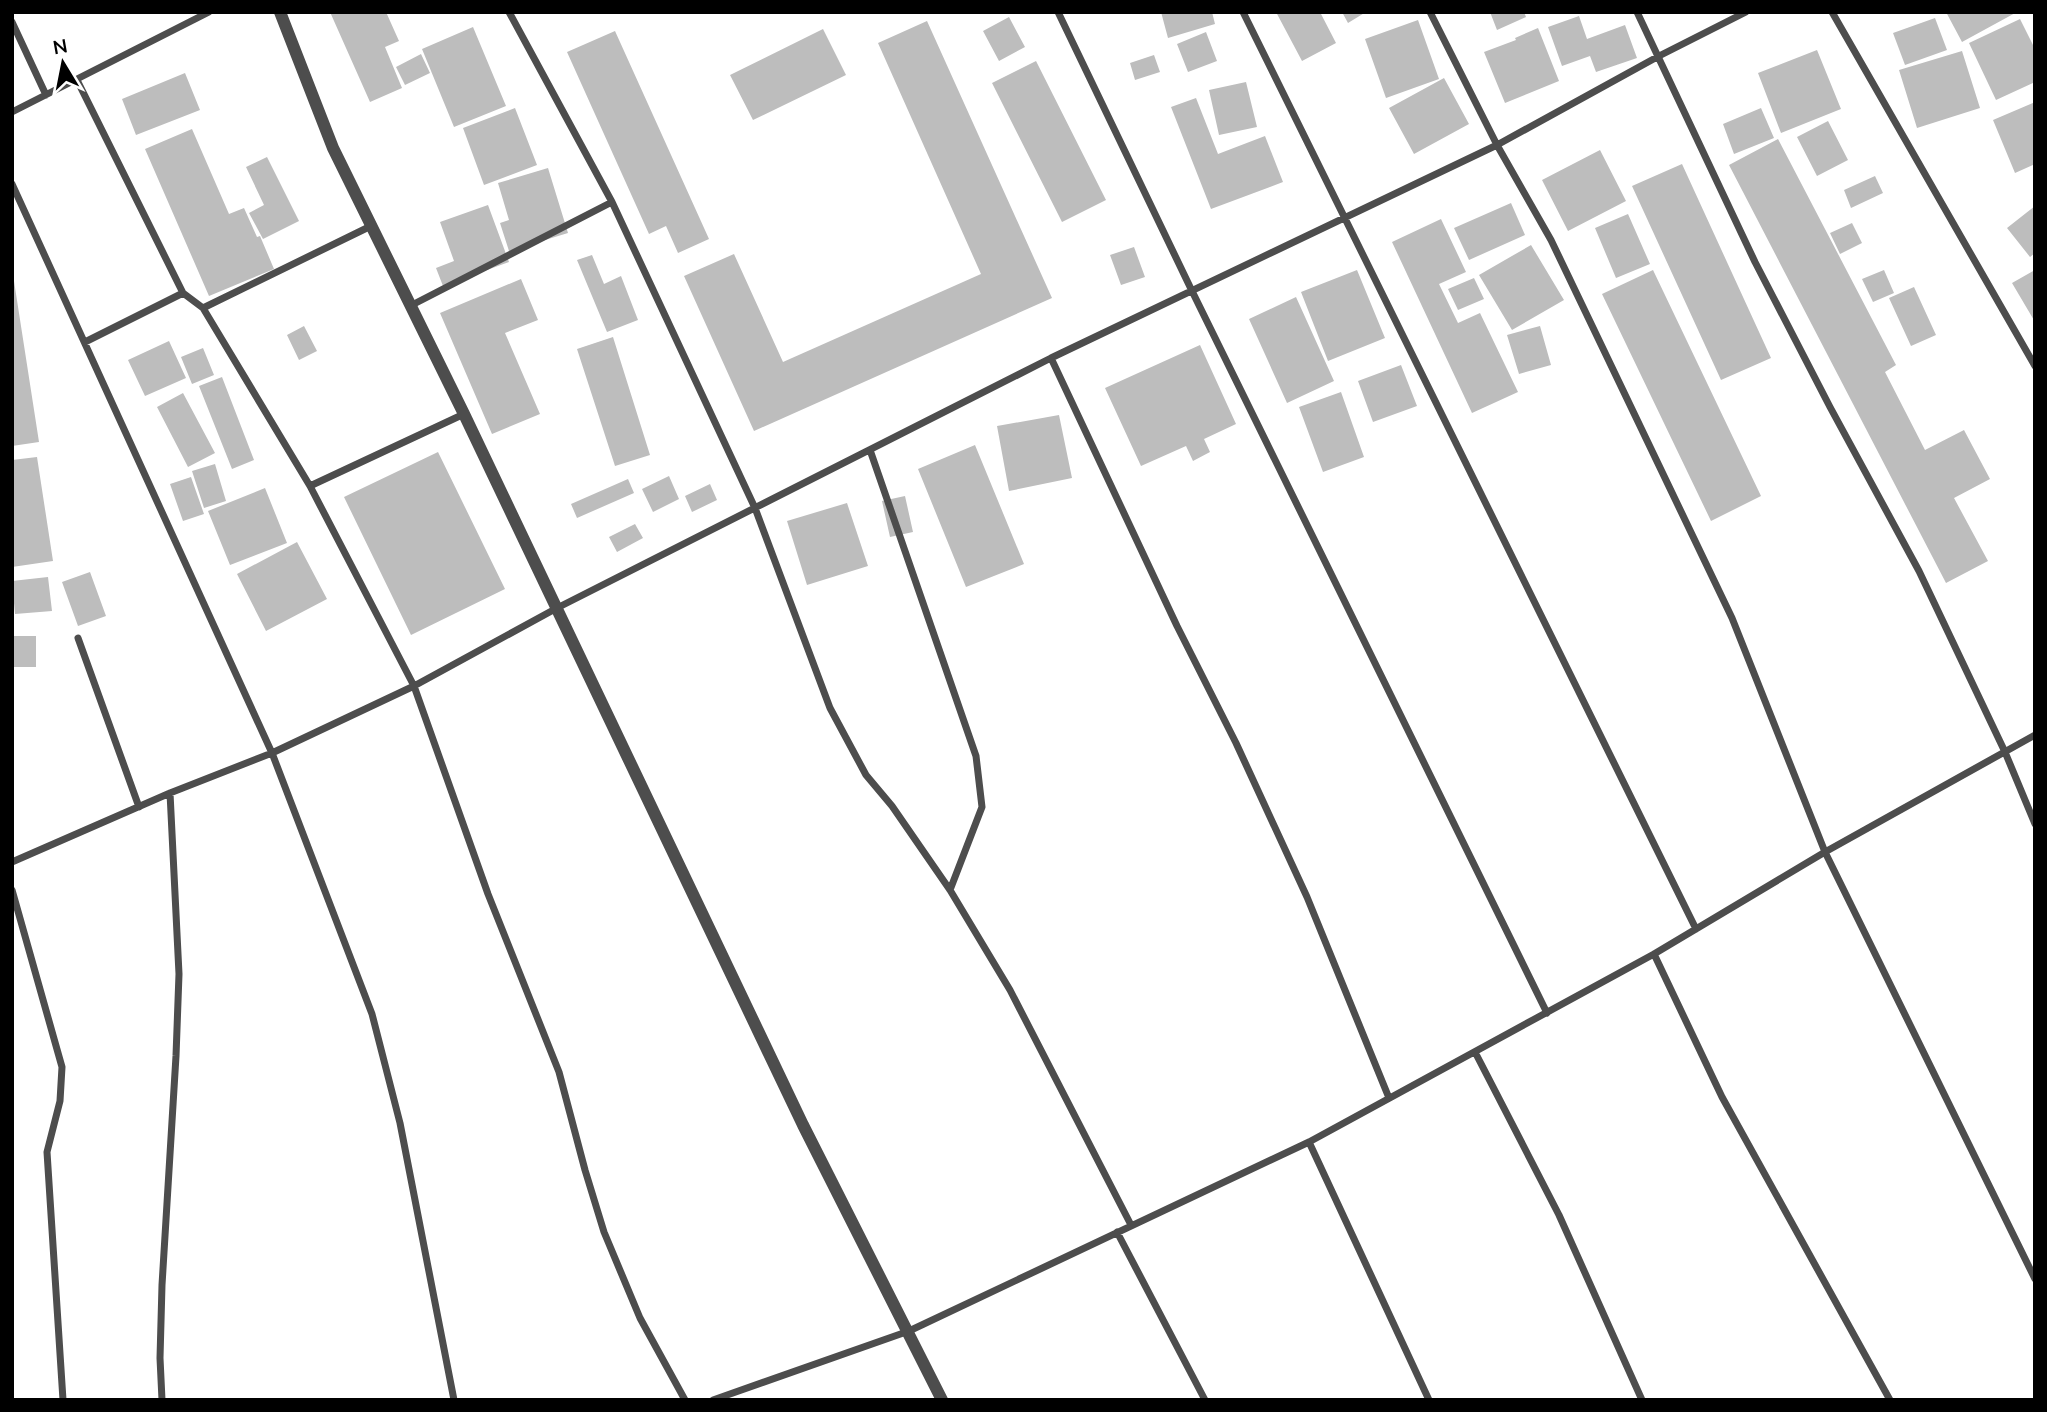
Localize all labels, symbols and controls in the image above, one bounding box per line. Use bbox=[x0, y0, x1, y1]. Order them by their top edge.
north arrow bbox=[28, 28, 98, 98]
text: N bbox=[51, 33, 69, 59]

